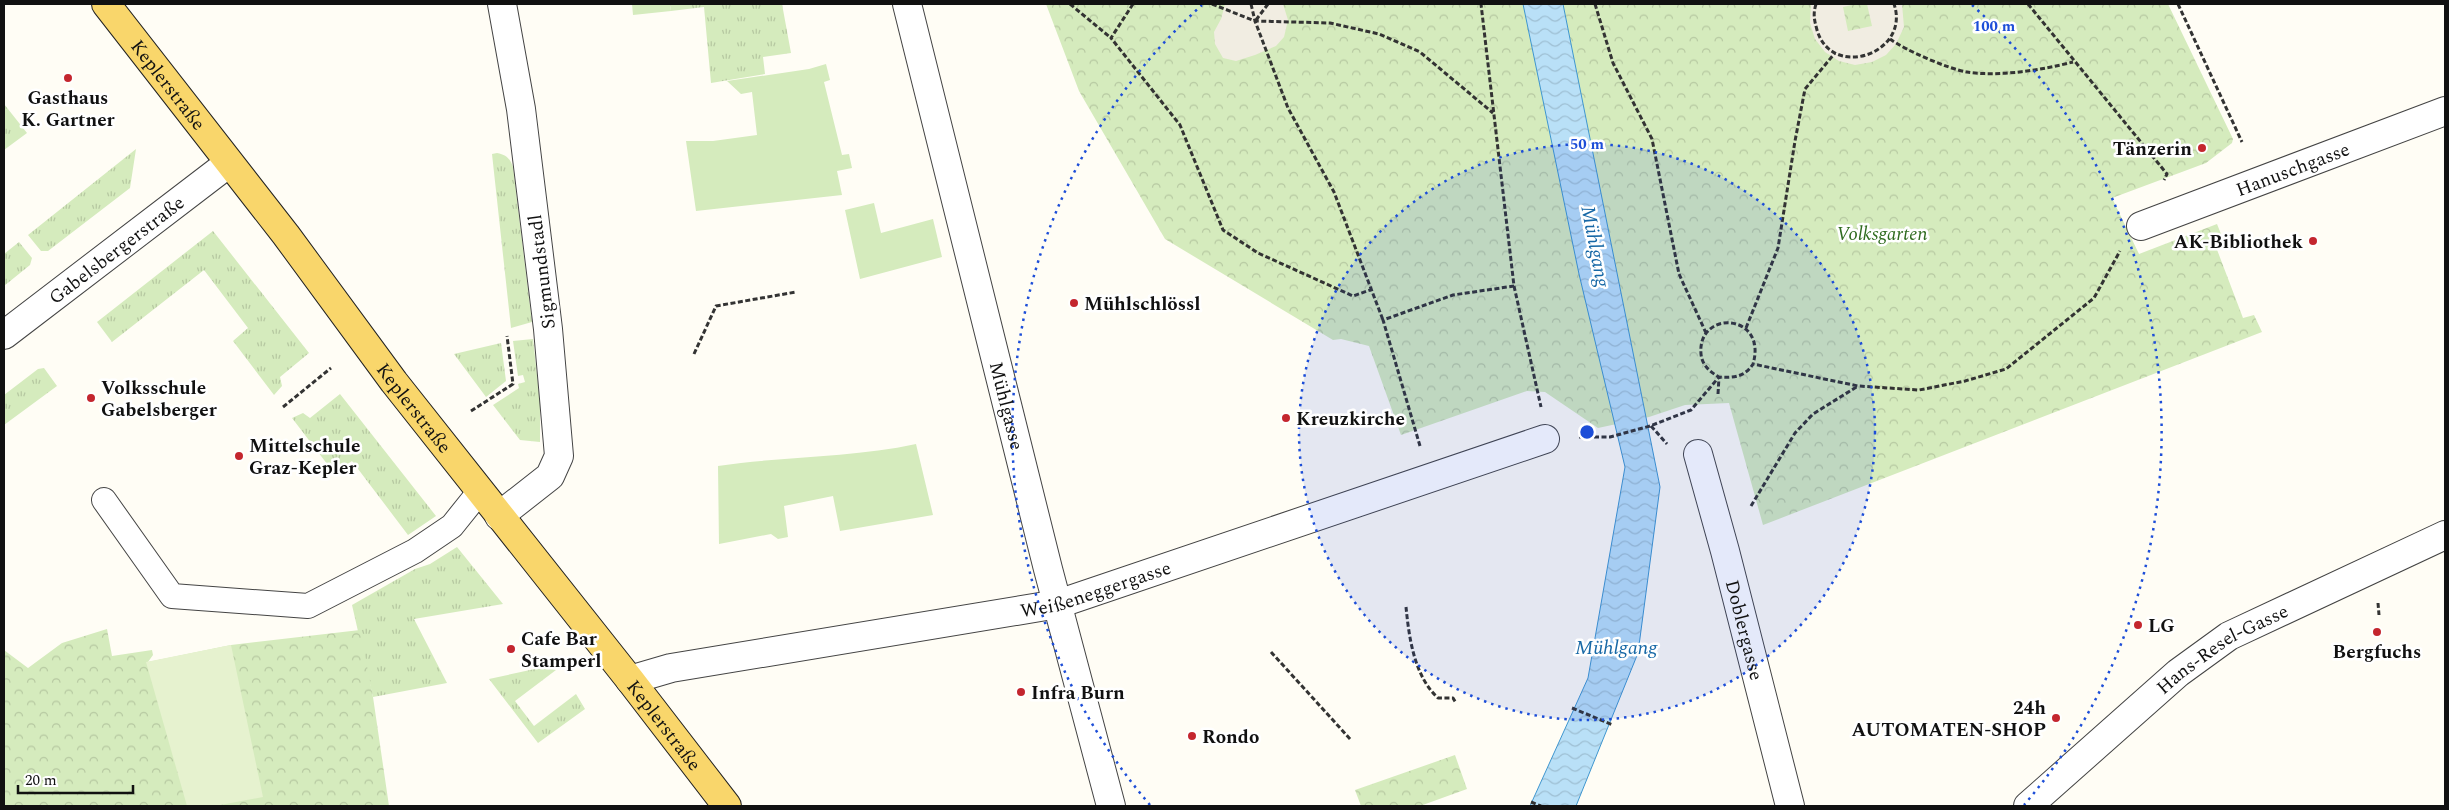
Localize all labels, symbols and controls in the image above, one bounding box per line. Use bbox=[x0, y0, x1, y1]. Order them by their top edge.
text: 100 m bbox=[1973, 15, 2016, 38]
street label: Keplerstraße bbox=[123, 34, 212, 137]
marker: Gasthaus K. Gartner bbox=[62, 72, 74, 84]
place label: Gasthaus K. Gartner bbox=[21, 84, 116, 135]
text: 50 m bbox=[1570, 133, 1605, 156]
place label: Tänzerin bbox=[2113, 135, 2192, 164]
street label: Hanuschgasse bbox=[2232, 135, 2354, 205]
marker: Tänzerin bbox=[2196, 142, 2208, 154]
street label: Gabelsbergerstraße bbox=[43, 189, 191, 312]
water label: Mühlgang bbox=[1572, 203, 1618, 291]
street label: Sigmundstadl bbox=[521, 213, 564, 331]
park label: Volksgarten bbox=[1837, 220, 1927, 249]
place label: AK-Bibliothek bbox=[2174, 228, 2304, 257]
marker: AK-Bibliothek bbox=[2307, 235, 2319, 247]
place label: Mühlschlössl bbox=[1084, 290, 1200, 319]
marker: Mühlschlössl bbox=[1068, 297, 1080, 309]
street label: Keplerstraße bbox=[368, 357, 458, 460]
street label: Mühlgasse bbox=[981, 359, 1031, 453]
place label: Volksschule Gabelsberger bbox=[101, 374, 218, 425]
marker: Volksschule Gabelsberger bbox=[85, 392, 97, 404]
place label: Kreuzkirche bbox=[1296, 405, 1405, 434]
marker: Kreuzkirche bbox=[1280, 412, 1292, 424]
centre of rings bbox=[1578, 423, 1596, 441]
place label: Mittelschule Graz-Kepler bbox=[249, 432, 360, 483]
marker: Mittelschule Graz-Kepler bbox=[233, 450, 245, 462]
street label: Weißeneggergasse bbox=[1018, 554, 1175, 626]
street label: Doblergasse bbox=[1717, 577, 1770, 684]
street label: Hans-Resel-Gasse bbox=[2150, 597, 2293, 702]
place label: LG bbox=[2148, 612, 2175, 641]
marker: LG bbox=[2132, 619, 2144, 631]
place label: Cafe Bar Stamperl bbox=[521, 625, 601, 676]
marker: Bergfuchs bbox=[2371, 626, 2383, 638]
water label: Mühlgang bbox=[1575, 633, 1658, 663]
place label: Bergfuchs bbox=[2333, 638, 2421, 667]
marker: Cafe Bar Stamperl bbox=[505, 643, 517, 655]
street label: Keplerstraße bbox=[619, 674, 708, 778]
place label: Infra Burn bbox=[1031, 679, 1125, 708]
marker: Infra Burn bbox=[1015, 686, 1027, 698]
place label: 24h AUTOMATEN-SHOP bbox=[1851, 694, 2046, 745]
marker: 24h AUTOMATEN-SHOP bbox=[2050, 712, 2062, 724]
place label: Rondo bbox=[1202, 723, 1259, 752]
marker: Rondo bbox=[1186, 730, 1198, 742]
scale bar bbox=[18, 762, 132, 794]
text: 20 m bbox=[25, 769, 57, 792]

